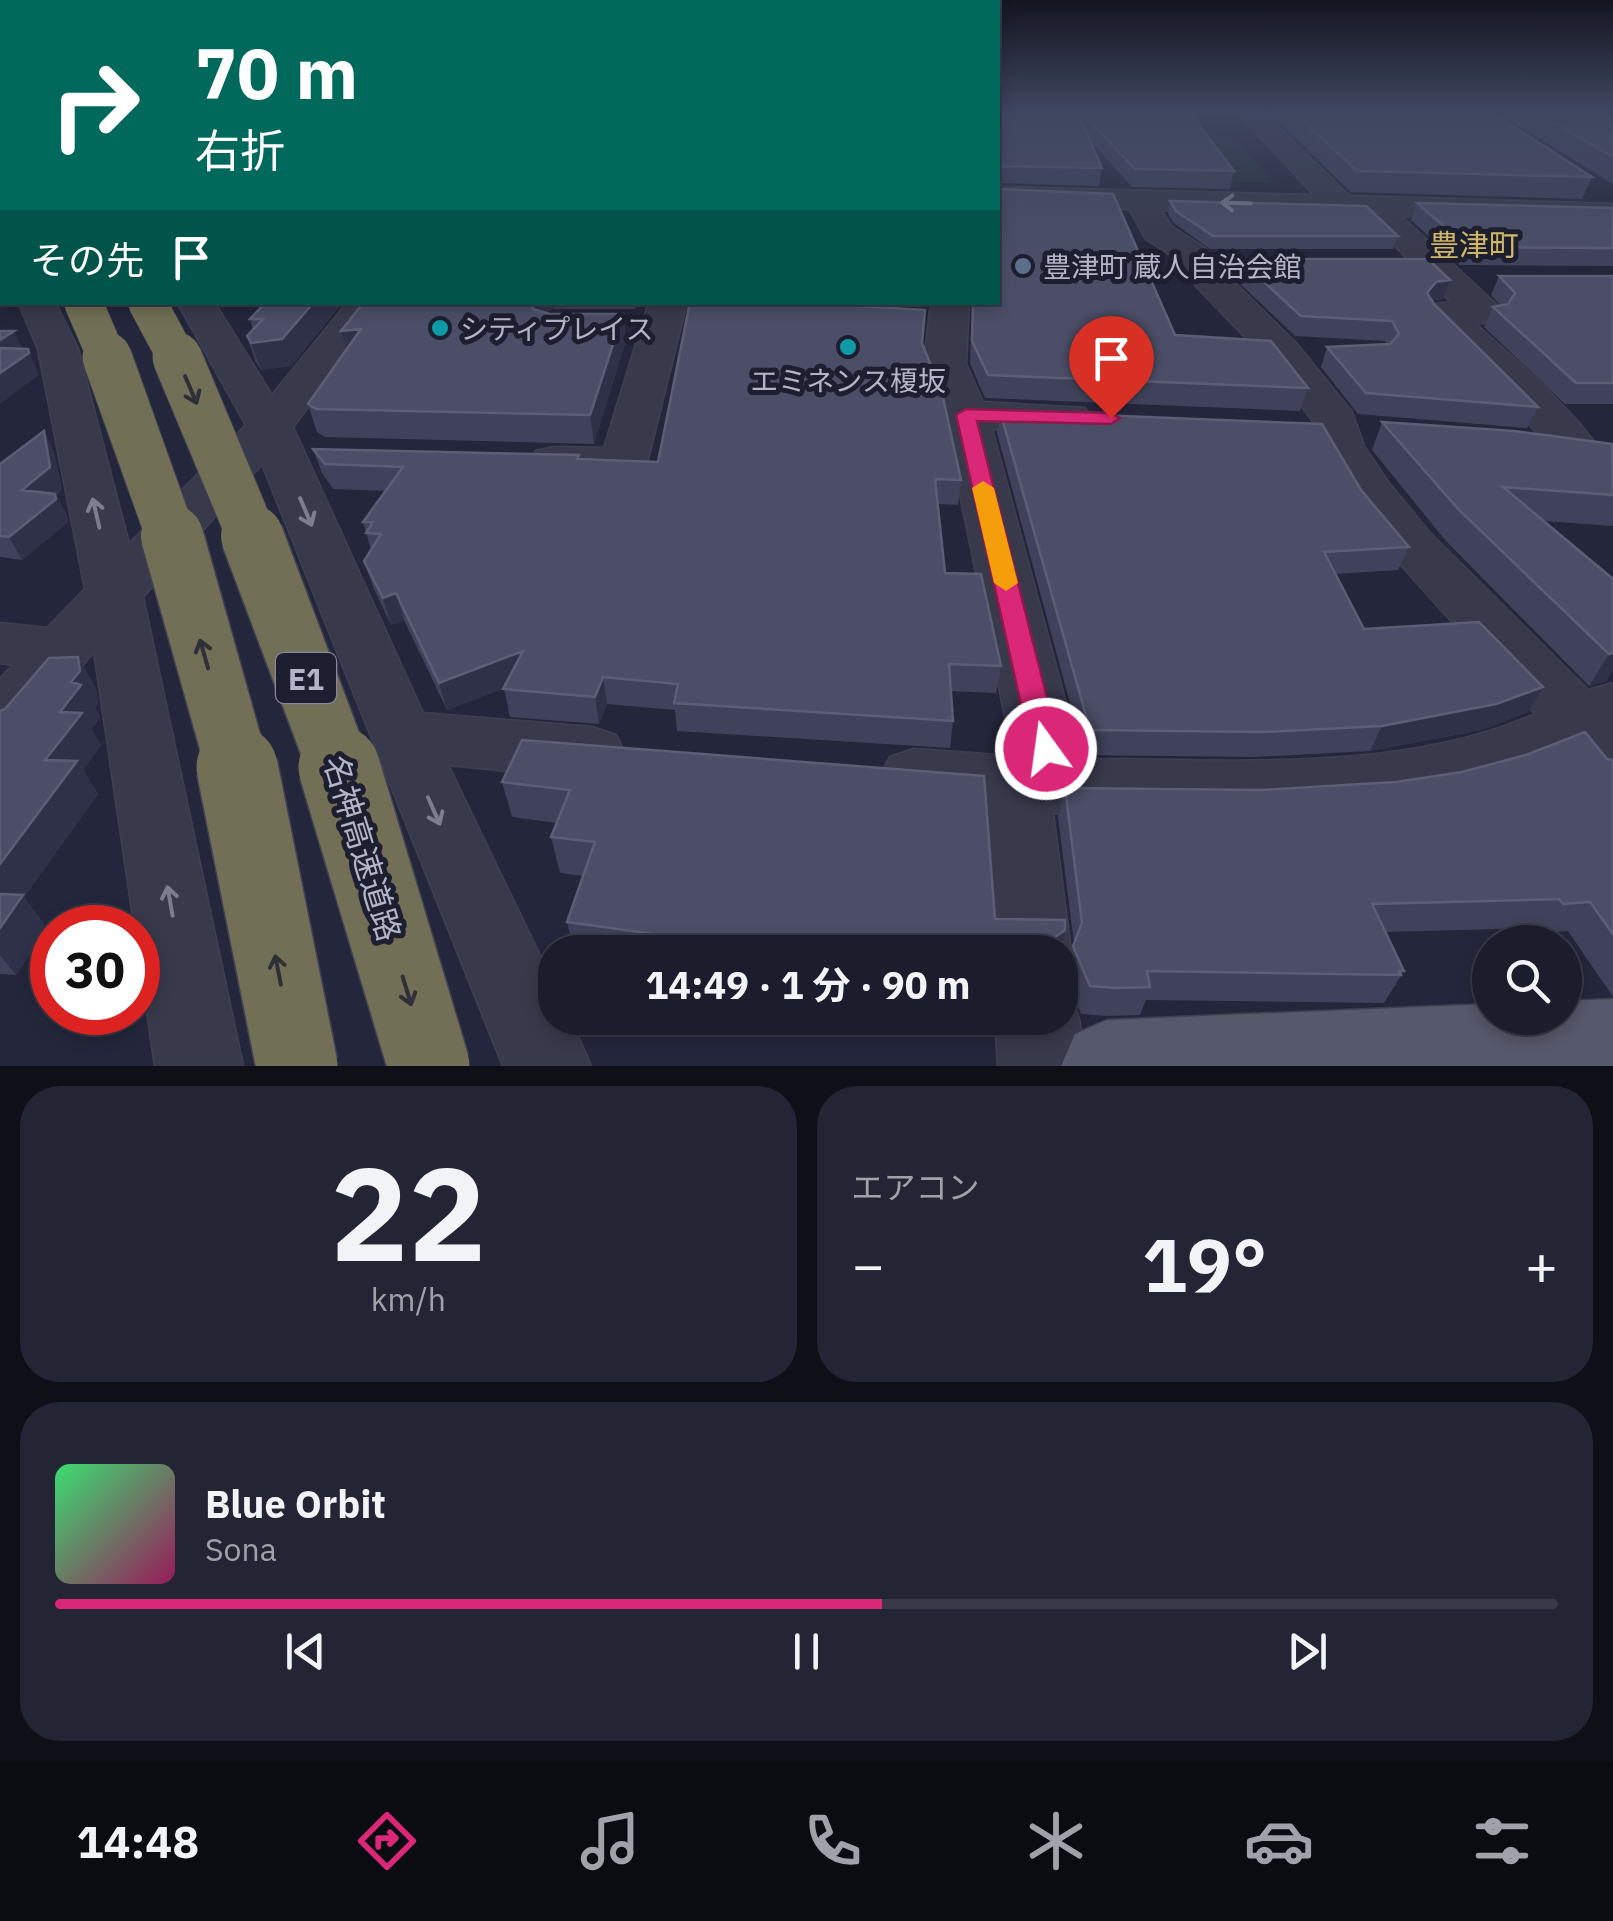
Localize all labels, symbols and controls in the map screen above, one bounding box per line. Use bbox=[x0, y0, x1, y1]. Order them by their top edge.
text: 70 m bbox=[195, 27, 358, 118]
icon: right bbox=[30, 40, 160, 170]
text: 右折 bbox=[195, 121, 285, 179]
one-way arrow bbox=[1220, 193, 1252, 212]
district label: 豊津町 bbox=[1429, 225, 1519, 264]
icon: arrive bbox=[164, 230, 219, 285]
text: その先 bbox=[30, 235, 144, 284]
place label: 豊津町 蔵人自治会館 bbox=[1043, 248, 1302, 285]
marker: 豊津町 蔵人自治会館 bbox=[1012, 255, 1034, 277]
place label: シティプレイス bbox=[460, 310, 653, 347]
pin bbox=[1069, 316, 1154, 419]
marker: シティプレイス bbox=[429, 317, 451, 339]
icon: arrive bbox=[1084, 331, 1139, 386]
marker: エミネンス榎坂 bbox=[837, 336, 859, 358]
place label: エミネンス榎坂 bbox=[750, 362, 946, 399]
one-way arrow bbox=[183, 374, 201, 404]
one-way arrow bbox=[298, 496, 316, 527]
one-way arrow bbox=[86, 498, 104, 530]
one-way arrow bbox=[194, 639, 213, 670]
road number: E1 bbox=[276, 653, 336, 703]
position arrow bbox=[994, 697, 1098, 801]
street label: 名神高速道路 bbox=[315, 750, 411, 946]
one-way arrow bbox=[426, 795, 444, 826]
one-way arrow bbox=[160, 885, 179, 918]
speed limit sign: 30 bbox=[30, 905, 160, 1035]
map controls bbox=[1472, 925, 1582, 1035]
button: search bbox=[1472, 925, 1582, 1035]
one-way arrow bbox=[267, 955, 286, 987]
text: 14:49 · 1 分 · 90 m bbox=[645, 960, 971, 1009]
one-way arrow bbox=[399, 975, 417, 1007]
text: 22 bbox=[330, 1128, 486, 1297]
text: エアコン bbox=[852, 1166, 980, 1208]
text: 19° bbox=[1142, 1215, 1267, 1313]
text: − bbox=[852, 1229, 885, 1300]
text: + bbox=[1525, 1229, 1558, 1300]
text: km/h bbox=[371, 1278, 446, 1320]
text: Blue Orbit bbox=[205, 1479, 386, 1528]
text: Sona bbox=[205, 1528, 277, 1570]
icon: previous bbox=[278, 1624, 333, 1679]
icon: pause bbox=[779, 1624, 834, 1679]
icon: next bbox=[1280, 1624, 1335, 1679]
icon: directions bbox=[352, 1806, 422, 1876]
icon: music bbox=[575, 1806, 645, 1876]
icon: phone bbox=[798, 1806, 868, 1876]
icon: climate bbox=[1021, 1806, 1091, 1876]
icon: car bbox=[1244, 1806, 1314, 1876]
icon: filters bbox=[1467, 1806, 1537, 1876]
text: 14:48 bbox=[76, 1812, 199, 1870]

